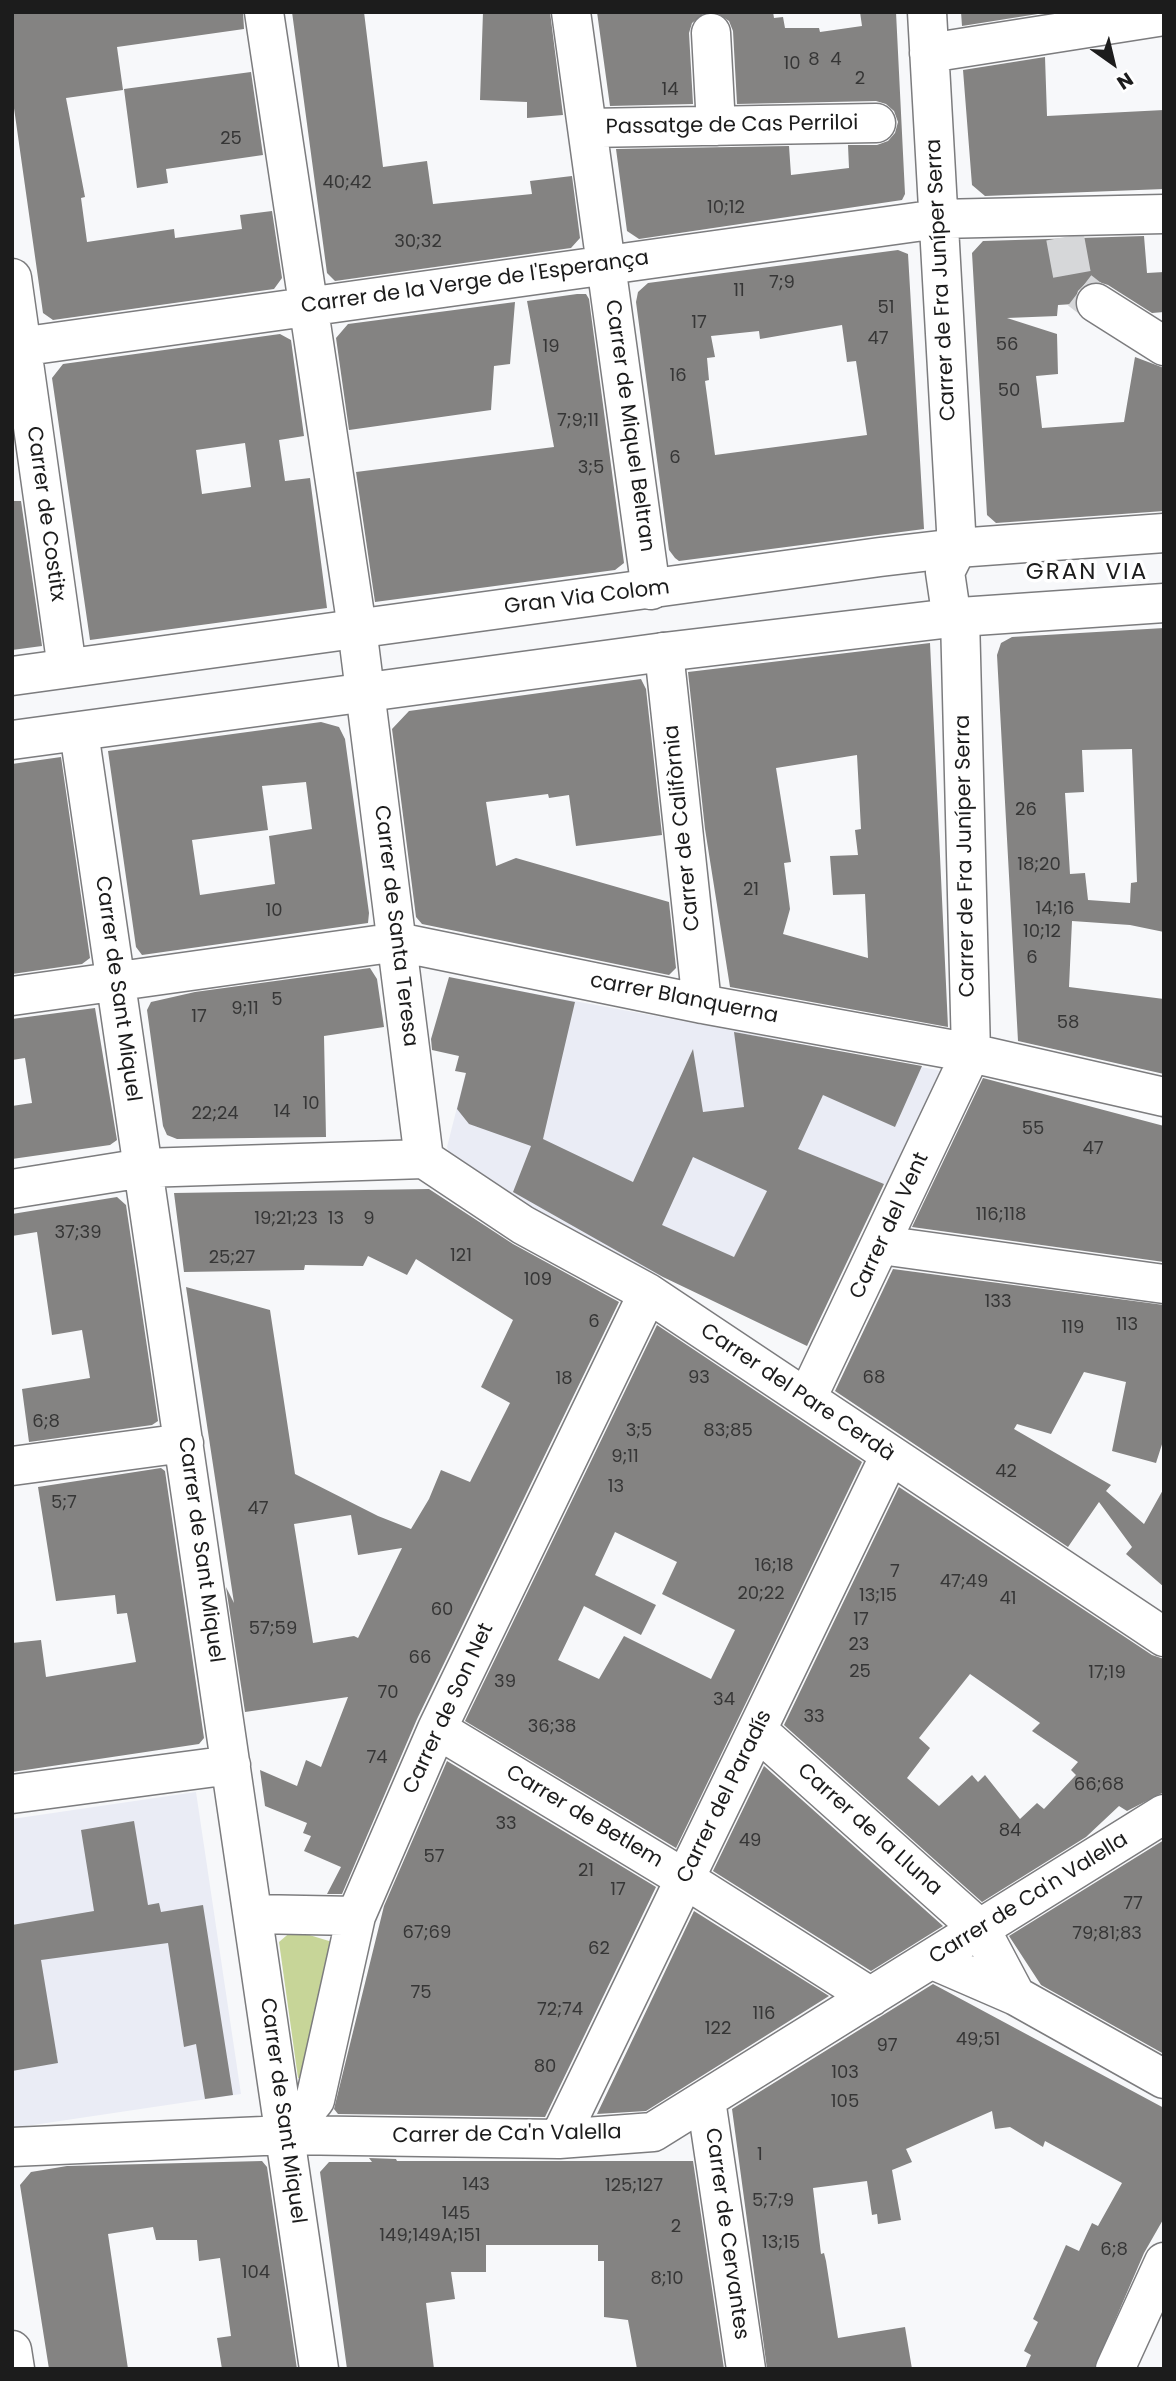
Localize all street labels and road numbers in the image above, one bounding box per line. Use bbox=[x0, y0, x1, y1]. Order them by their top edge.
street label: Passatge de Cas Perriloi bbox=[606, 111, 858, 141]
street label: Carrer de Fra Juníper Serra bbox=[922, 138, 962, 422]
street label: Carrer de la Verge de l'Esperança bbox=[300, 246, 650, 320]
street label: Carrer de Miquel Beltran bbox=[599, 298, 659, 554]
street label: Carrer de Costitx bbox=[20, 425, 70, 603]
street label: Gran Via Colom bbox=[503, 575, 671, 621]
street label: Carrer de Fra Juníper Serra bbox=[951, 714, 981, 998]
street label: Carrer de Califòrnia bbox=[660, 724, 706, 932]
street label: Carrer de Santa Teresa bbox=[368, 804, 422, 1048]
street label: Carrer de Sant Miquel bbox=[89, 875, 145, 1103]
street label: carrer Blanquerna bbox=[588, 968, 780, 1030]
street label: Carrer del Vent bbox=[845, 1149, 935, 1303]
street label: Carrer del Pare Cerdà bbox=[695, 1319, 899, 1467]
street label: Carrer de Sant Miquel bbox=[172, 1436, 228, 1664]
street label: Carrer de Son Net bbox=[398, 1620, 500, 1798]
street label: Carrer del Paradís bbox=[672, 1706, 778, 1888]
street label: Carrer de la Lluna bbox=[792, 1759, 946, 1901]
street label: Carrer de Betlem bbox=[501, 1760, 667, 1874]
street label: Carrer de Ca'n Valella bbox=[925, 1828, 1133, 1970]
street label: Carrer de Sant Miquel bbox=[254, 1997, 310, 2225]
street label: Carrer de Ca'n Valella bbox=[392, 2120, 622, 2150]
street label: Carrer de Cervantes bbox=[699, 2127, 753, 2341]

